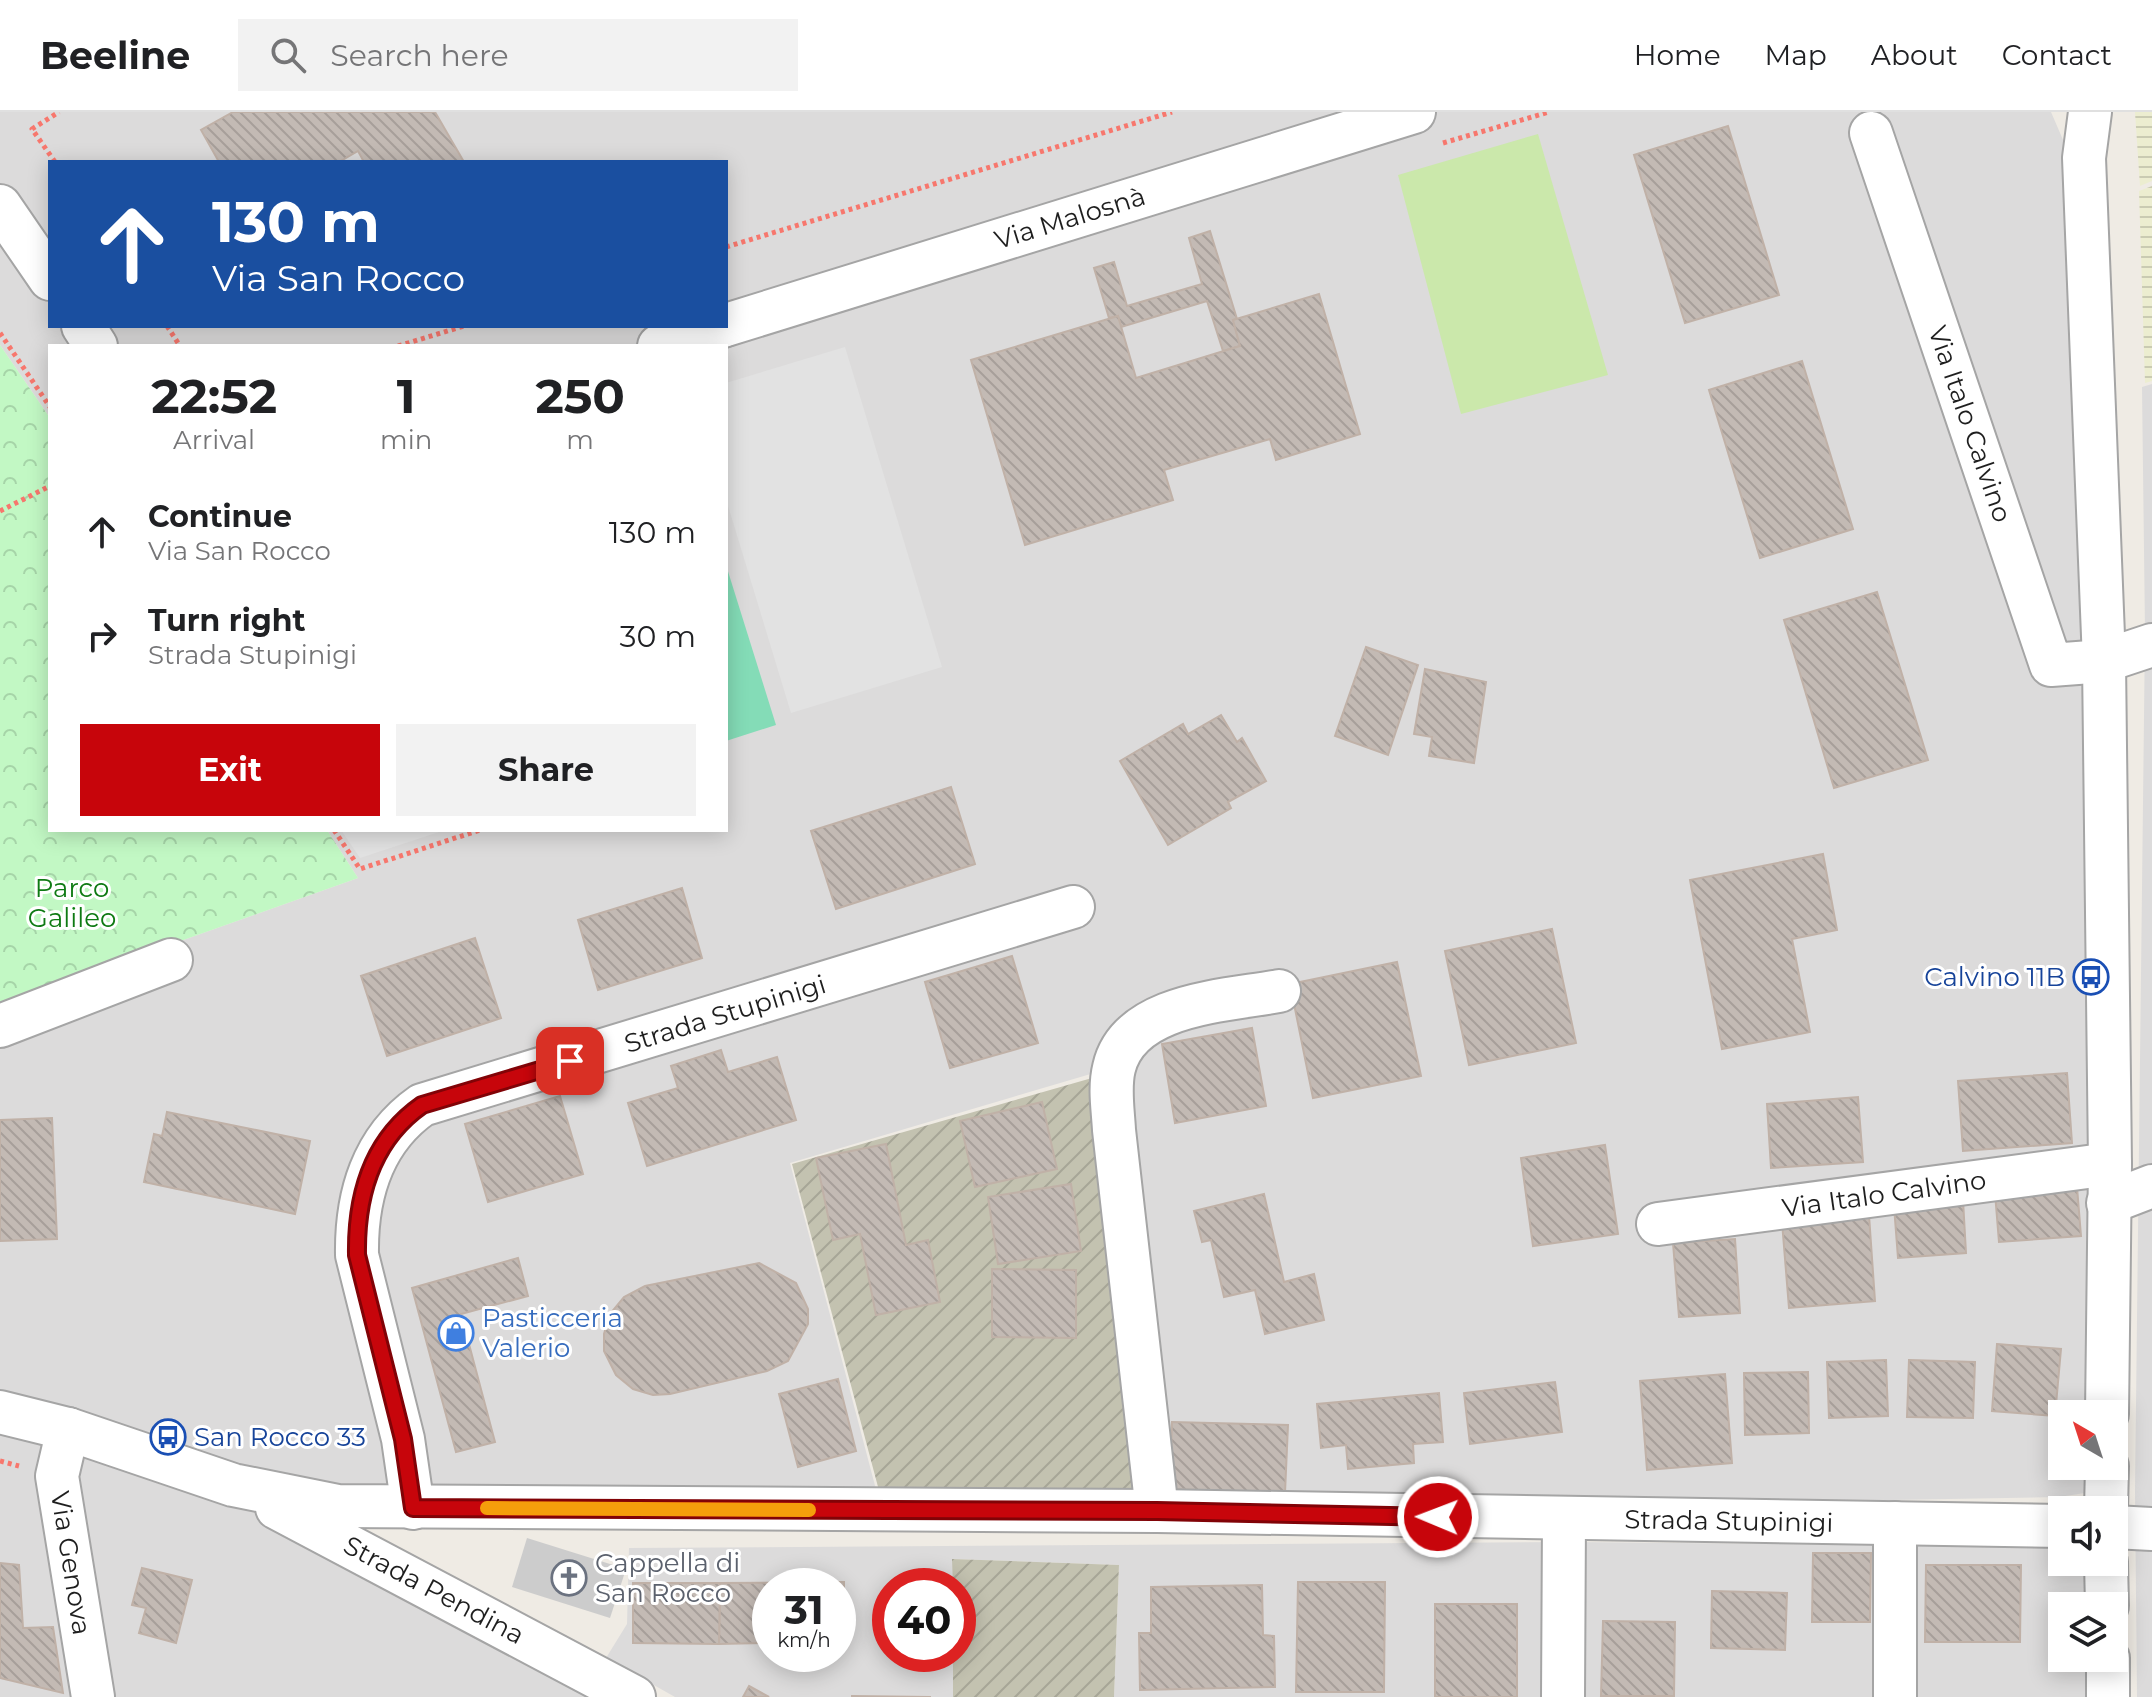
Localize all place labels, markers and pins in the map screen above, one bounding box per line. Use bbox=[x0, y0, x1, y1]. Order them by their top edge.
bus stop icon: Calvino 11B bbox=[2072, 958, 2110, 996]
place label: Calvino 11B bbox=[1924, 961, 2065, 993]
pin bbox=[536, 1027, 604, 1095]
place label: Pasticceria Valerio bbox=[482, 1302, 623, 1364]
shop icon: Pasticceria Valerio bbox=[437, 1314, 475, 1352]
bus stop icon: San Rocco 33 bbox=[149, 1418, 187, 1456]
place label: San Rocco 33 bbox=[194, 1421, 366, 1453]
place label: Cappella di San Rocco bbox=[595, 1547, 740, 1609]
church icon: Cappella di San Rocco bbox=[550, 1559, 588, 1597]

